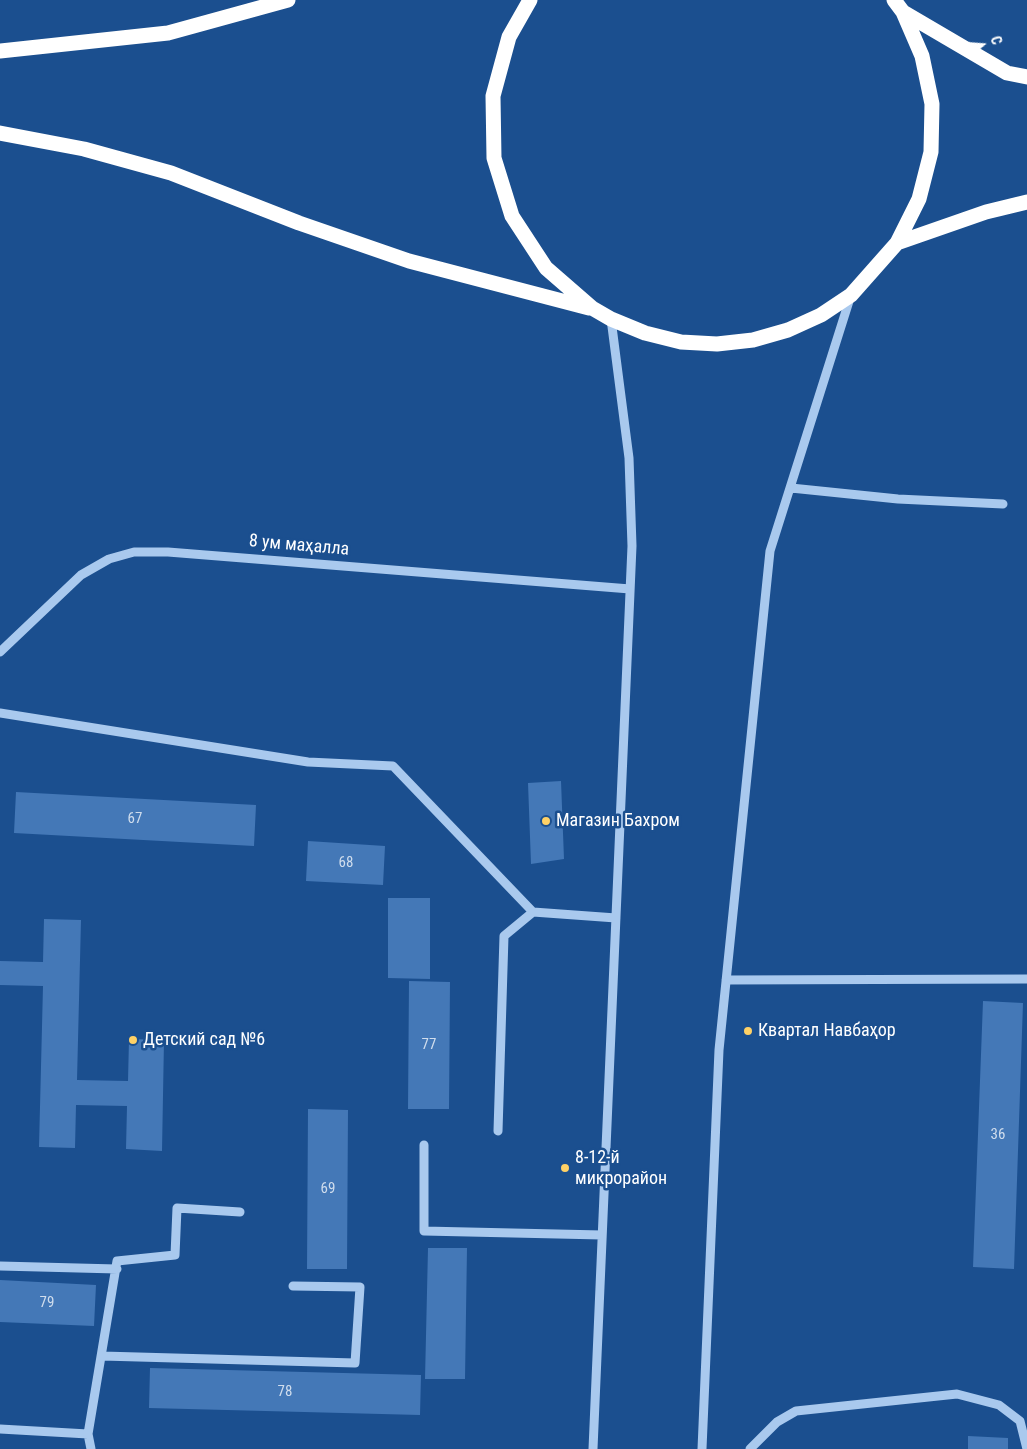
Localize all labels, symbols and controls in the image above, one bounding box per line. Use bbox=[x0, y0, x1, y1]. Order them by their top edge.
north arrow bbox=[957, 20, 1007, 70]
text: С bbox=[987, 34, 1005, 47]
street label: 8 ум маҳалла bbox=[248, 531, 350, 561]
house number: 67 bbox=[128, 810, 142, 828]
place label: Магазин Бахром bbox=[556, 810, 680, 832]
marker: Магазин Бахром bbox=[540, 815, 552, 827]
house number: 68 bbox=[339, 854, 353, 872]
place label: Квартал Навбаҳор bbox=[758, 1020, 896, 1042]
marker: Квартал Навбаҳор bbox=[742, 1025, 754, 1037]
place label: Детский сад №6 bbox=[143, 1029, 265, 1051]
marker: Детский сад №6 bbox=[127, 1034, 139, 1046]
house number: 77 bbox=[422, 1036, 436, 1054]
house number: 36 bbox=[991, 1126, 1005, 1144]
place label: 8-12-й микрорайон bbox=[575, 1147, 667, 1190]
marker: 8-12-й микрорайон bbox=[559, 1162, 571, 1174]
house number: 69 bbox=[321, 1180, 335, 1198]
house number: 79 bbox=[40, 1294, 54, 1312]
house number: 78 bbox=[278, 1383, 292, 1401]

